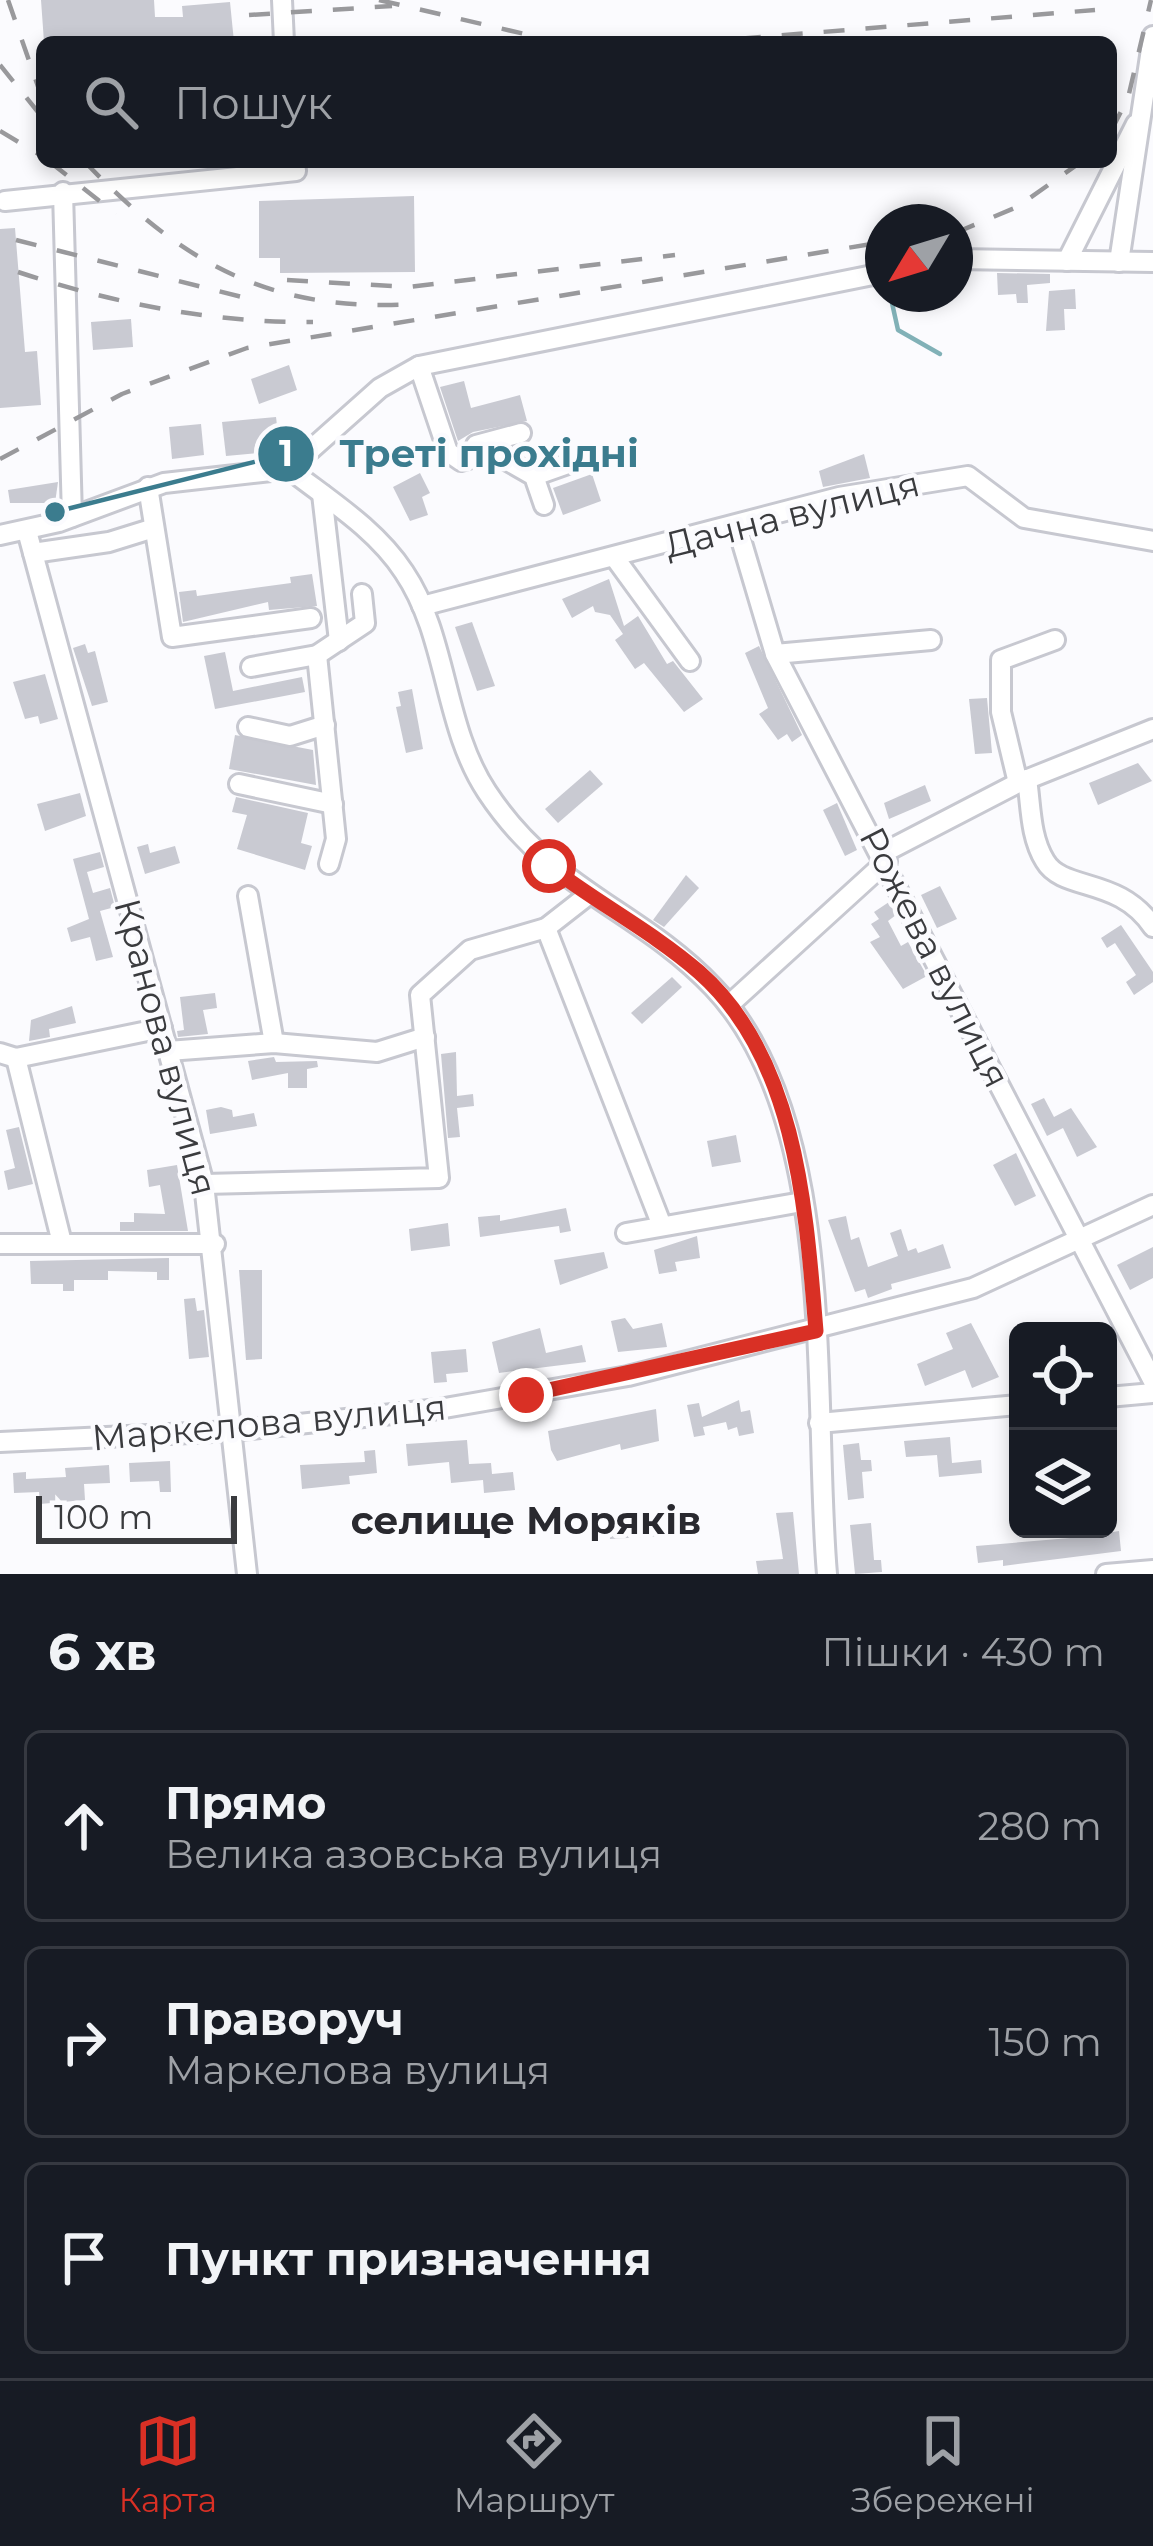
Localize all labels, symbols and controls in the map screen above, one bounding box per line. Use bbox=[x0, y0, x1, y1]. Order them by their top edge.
search box bbox=[36, 36, 1117, 168]
icon: search bbox=[78, 69, 144, 135]
text: Пошук bbox=[174, 75, 333, 130]
north arrow bbox=[865, 204, 973, 312]
callout: Треті прохідні bbox=[256, 416, 663, 491]
text: Треті прохідні bbox=[339, 429, 639, 477]
text: 1 bbox=[279, 431, 293, 475]
street label: Дачна вулиця bbox=[660, 461, 924, 567]
street label: Рожева вулиця bbox=[850, 820, 1020, 1094]
route start bbox=[522, 839, 576, 893]
street label: Кранова вулиця bbox=[105, 894, 227, 1200]
map controls bbox=[1009, 1322, 1117, 1538]
button: locate bbox=[1009, 1322, 1117, 1430]
route end bbox=[499, 1368, 553, 1422]
street label: Маркелова вулиця bbox=[90, 1385, 448, 1459]
button: layers bbox=[1009, 1430, 1117, 1538]
scale bar bbox=[36, 1490, 237, 1543]
district label: селище Моряків bbox=[351, 1496, 701, 1544]
text: 100 m bbox=[54, 1497, 153, 1537]
text: 6 хв bbox=[48, 1621, 157, 1683]
text: Пішки · 430 m bbox=[822, 1628, 1105, 1676]
text: Прямо bbox=[165, 1775, 326, 1830]
icon: ahead bbox=[51, 1793, 117, 1859]
text: 280 m bbox=[978, 1802, 1102, 1850]
text: Велика азовська вулиця bbox=[165, 1830, 662, 1878]
text: Праворуч bbox=[165, 1991, 404, 2046]
icon: right bbox=[51, 2009, 117, 2075]
text: 150 m bbox=[988, 2018, 1102, 2066]
text: Маркелова вулиця bbox=[165, 2046, 550, 2094]
icon: arrive bbox=[51, 2225, 117, 2291]
text: Пункт призначення bbox=[165, 2231, 652, 2286]
tab: Карта bbox=[118, 2408, 217, 2520]
tab: Маршрут bbox=[454, 2408, 614, 2520]
tab: Збережені bbox=[851, 2408, 1035, 2520]

